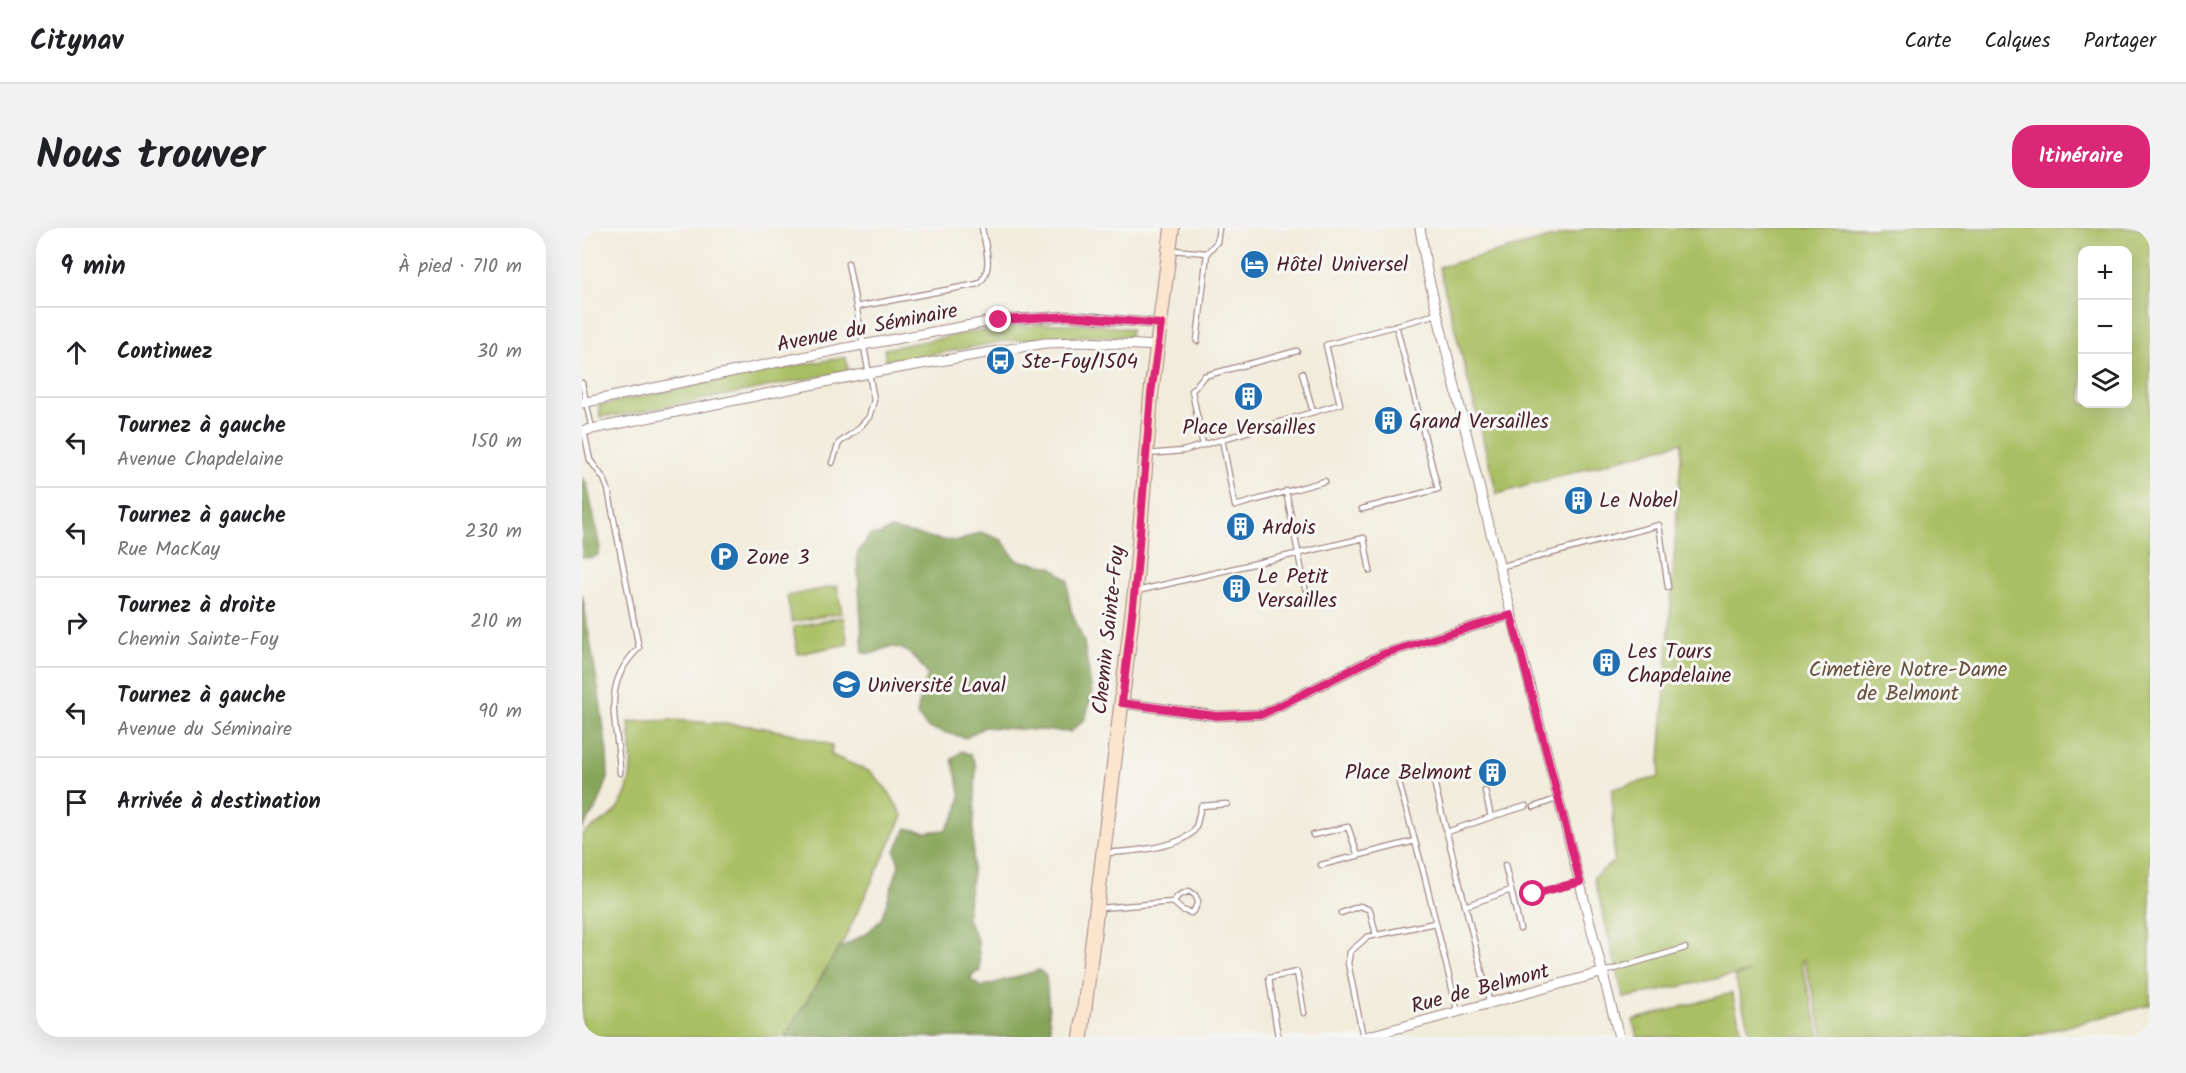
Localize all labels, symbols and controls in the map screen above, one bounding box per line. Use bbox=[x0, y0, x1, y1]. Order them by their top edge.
text: Citynav bbox=[30, 19, 123, 64]
text: Carte bbox=[1904, 25, 1951, 58]
text: Calques bbox=[1984, 25, 2050, 58]
text: Partager bbox=[2083, 25, 2156, 58]
text: Nous trouver bbox=[36, 123, 265, 190]
button: Itinéraire bbox=[2012, 125, 2150, 188]
text: 9 min bbox=[60, 246, 126, 288]
map controls bbox=[2078, 246, 2132, 408]
button: + bbox=[2078, 246, 2132, 300]
hotel icon: Hôtel Universel bbox=[1239, 248, 1271, 280]
place label: Hôtel Universel bbox=[1276, 249, 1408, 282]
text: À pied · 710 m bbox=[398, 251, 522, 283]
street label: Avenue du Séminaire bbox=[774, 295, 961, 362]
button: − bbox=[2078, 300, 2132, 354]
route end bbox=[985, 306, 1011, 332]
text: Continuez bbox=[117, 335, 213, 370]
icon: ahead bbox=[60, 336, 93, 369]
text: 30 m bbox=[477, 336, 522, 368]
bus stop icon: Ste-Foy/1504 bbox=[985, 345, 1017, 377]
place label: Ste-Foy/1504 bbox=[1022, 346, 1138, 379]
button: layers bbox=[2078, 354, 2132, 408]
building icon: Place Versailles bbox=[1233, 380, 1265, 412]
building icon: Grand Versailles bbox=[1372, 405, 1404, 437]
place label: Grand Versailles bbox=[1409, 406, 1549, 439]
text: Tournez à gauche bbox=[117, 409, 286, 444]
place label: Place Versailles bbox=[1182, 412, 1316, 445]
icon: left bbox=[60, 426, 93, 459]
text: 150 m bbox=[471, 426, 522, 458]
text: Avenue Chapdelaine bbox=[117, 444, 283, 476]
building icon: Le Nobel bbox=[1562, 484, 1594, 516]
place label: Le Nobel bbox=[1599, 485, 1678, 518]
text: Tournez à gauche bbox=[117, 499, 286, 534]
building icon: Ardois bbox=[1225, 511, 1257, 543]
place label: Ardois bbox=[1262, 512, 1316, 545]
icon: left bbox=[60, 516, 93, 549]
text: 230 m bbox=[465, 516, 522, 548]
text: Rue MacKay bbox=[117, 534, 220, 566]
parking icon: Zone 3 bbox=[709, 541, 741, 573]
place label: Zone 3 bbox=[746, 542, 810, 575]
street label: Chemin Sainte-Foy bbox=[1084, 544, 1135, 716]
place label: Le Petit Versailles bbox=[1257, 561, 1337, 618]
building icon: Le Petit Versailles bbox=[1220, 572, 1252, 604]
text: Tournez à droite bbox=[117, 589, 276, 624]
icon: right bbox=[60, 606, 93, 639]
text: 210 m bbox=[470, 606, 522, 638]
text: Chemin Sainte-Foy bbox=[117, 624, 278, 656]
place label: Les Tours Chapdelaine bbox=[1627, 636, 1732, 693]
building icon: Les Tours Chapdelaine bbox=[1590, 647, 1622, 679]
park label: Cimetière Notre-Dame de Belmont bbox=[1809, 654, 2008, 711]
school or university icon: Université Laval bbox=[830, 669, 862, 701]
place label: Université Laval bbox=[867, 670, 1006, 703]
text: Tournez à gauche bbox=[117, 679, 286, 714]
icon: left bbox=[60, 696, 93, 729]
text: 90 m bbox=[478, 696, 522, 728]
text: Avenue du Séminaire bbox=[117, 714, 292, 746]
building icon: Place Belmont bbox=[1477, 756, 1509, 788]
place label: Place Belmont bbox=[1345, 757, 1473, 790]
text: Arrivée à destination bbox=[117, 785, 321, 820]
icon: arrive bbox=[60, 786, 93, 819]
route start bbox=[1519, 880, 1545, 906]
street label: Rue de Belmont bbox=[1407, 955, 1554, 1024]

